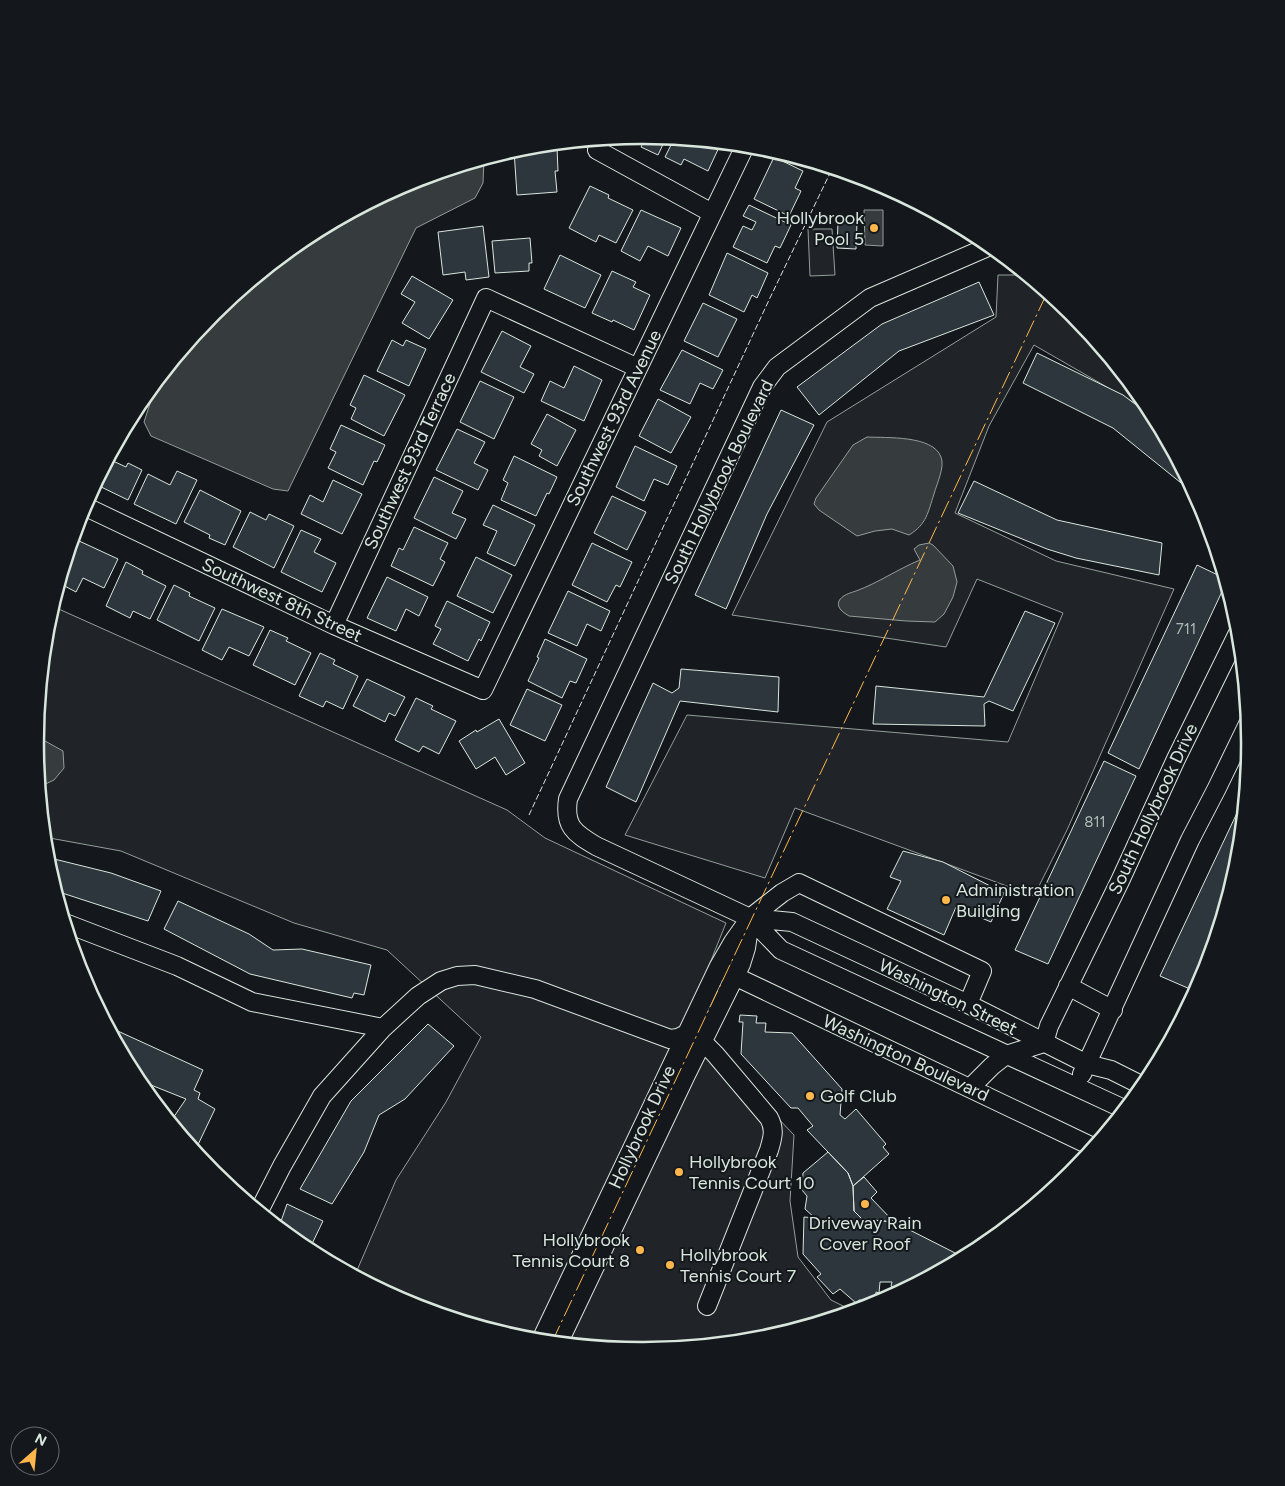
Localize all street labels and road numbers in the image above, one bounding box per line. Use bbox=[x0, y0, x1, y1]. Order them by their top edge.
street label: Southwest 93rd Avenue bbox=[562, 326, 666, 510]
street label: Southwest 93rd Terrace bbox=[359, 369, 461, 553]
street label: South Hollybrook Boulevard bbox=[660, 376, 778, 588]
street label: Southwest 8th Street bbox=[198, 553, 366, 647]
street label: South Hollybrook Drive bbox=[1104, 720, 1202, 898]
street label: Washington Street bbox=[875, 954, 1021, 1040]
street label: Washington Boulevard bbox=[819, 1010, 993, 1106]
street label: Hollybrook Drive bbox=[604, 1062, 680, 1192]

